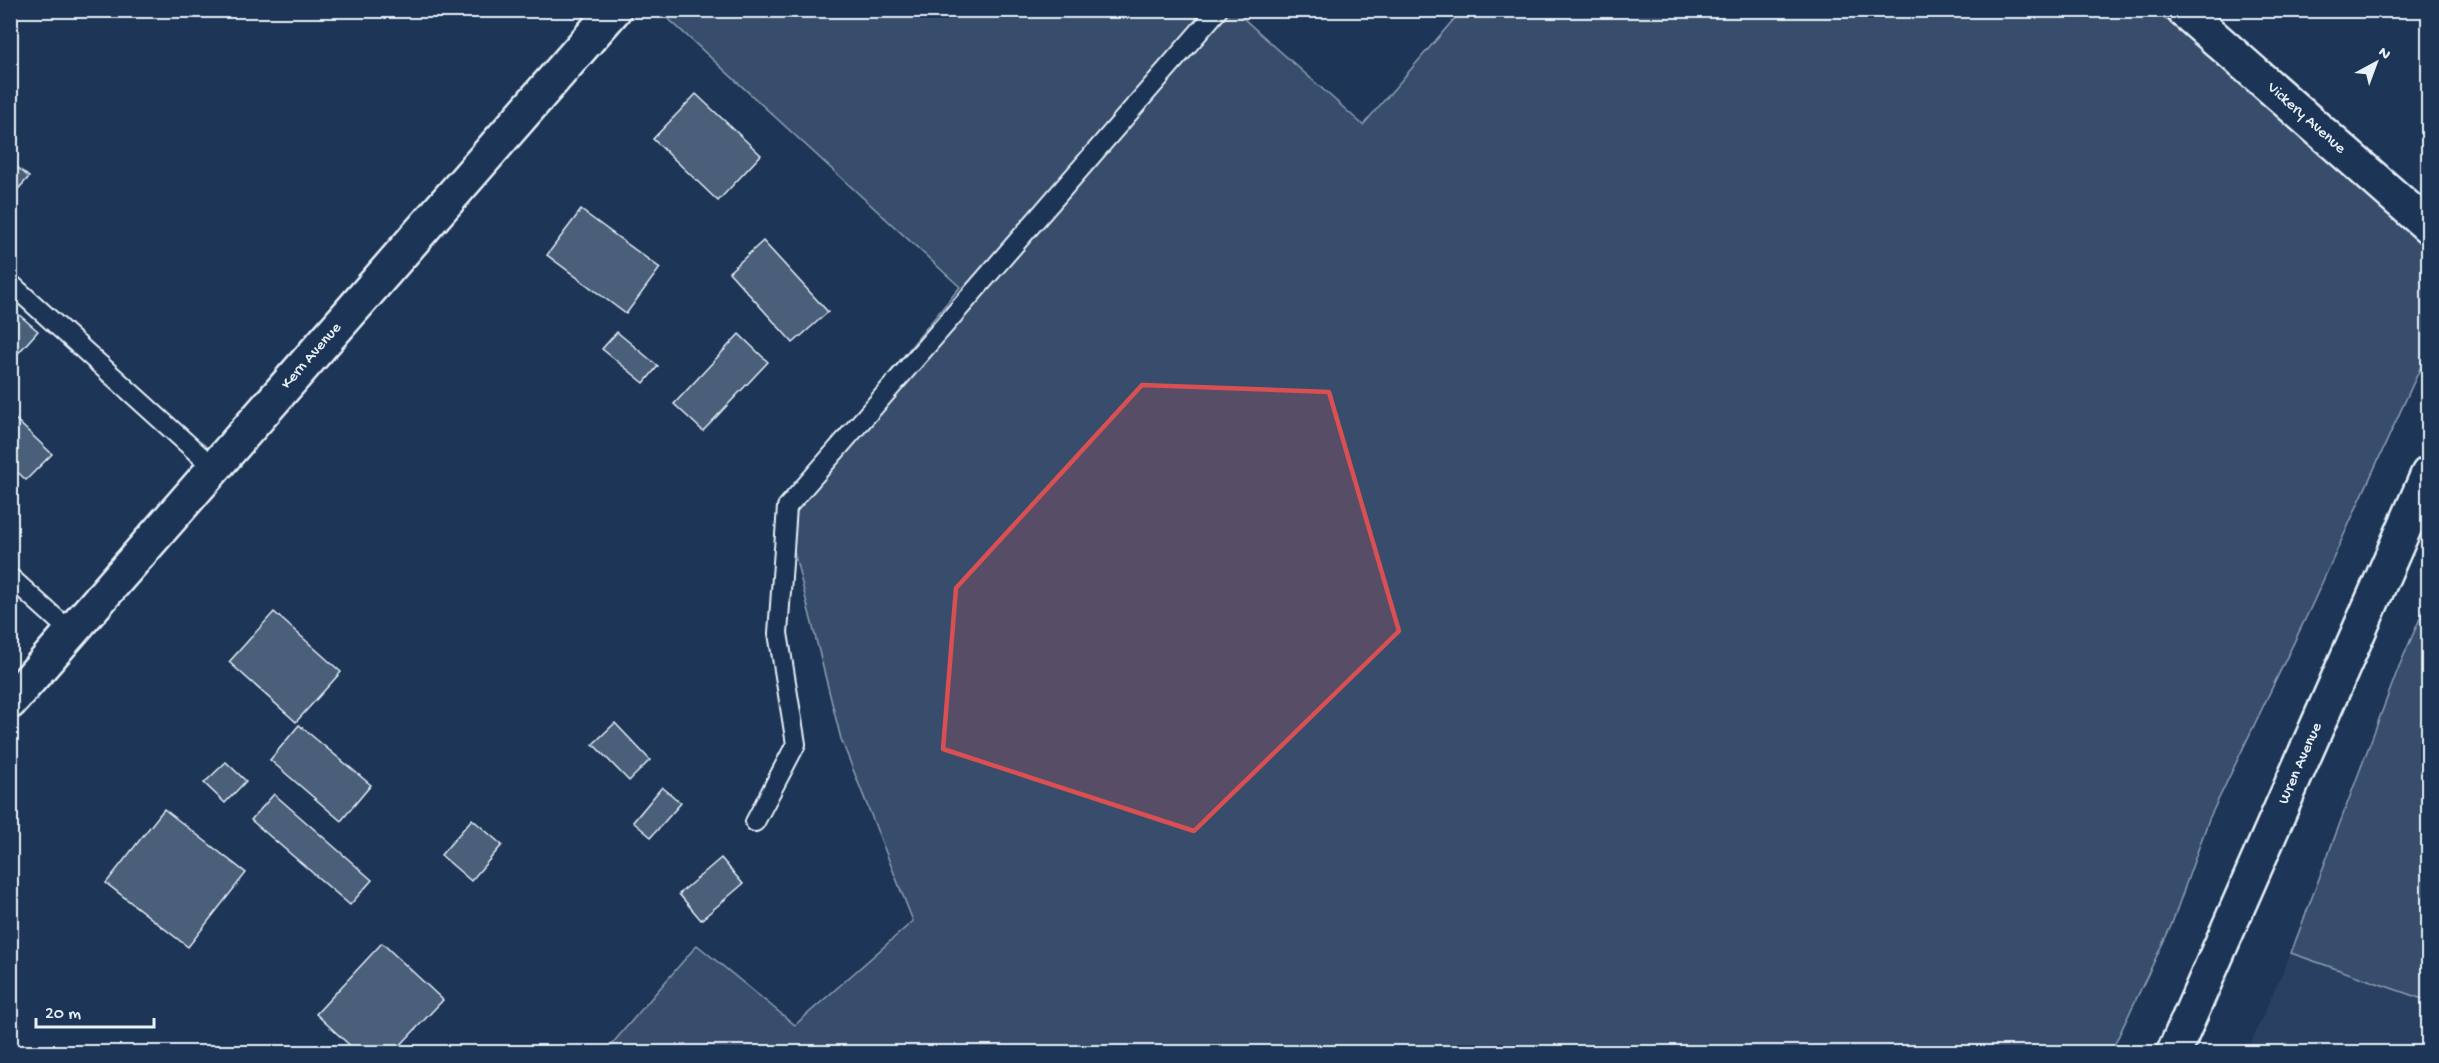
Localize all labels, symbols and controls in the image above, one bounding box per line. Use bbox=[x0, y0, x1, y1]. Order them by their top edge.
north arrow bbox=[2346, 33, 2406, 93]
text: N bbox=[2373, 44, 2394, 65]
street label: Vickery Avenue bbox=[2262, 78, 2350, 159]
street label: Kern Avenue bbox=[278, 318, 347, 393]
street label: Wren Avenue bbox=[2275, 719, 2327, 807]
scale bar bbox=[36, 991, 154, 1029]
text: 20 m bbox=[45, 1004, 81, 1025]

